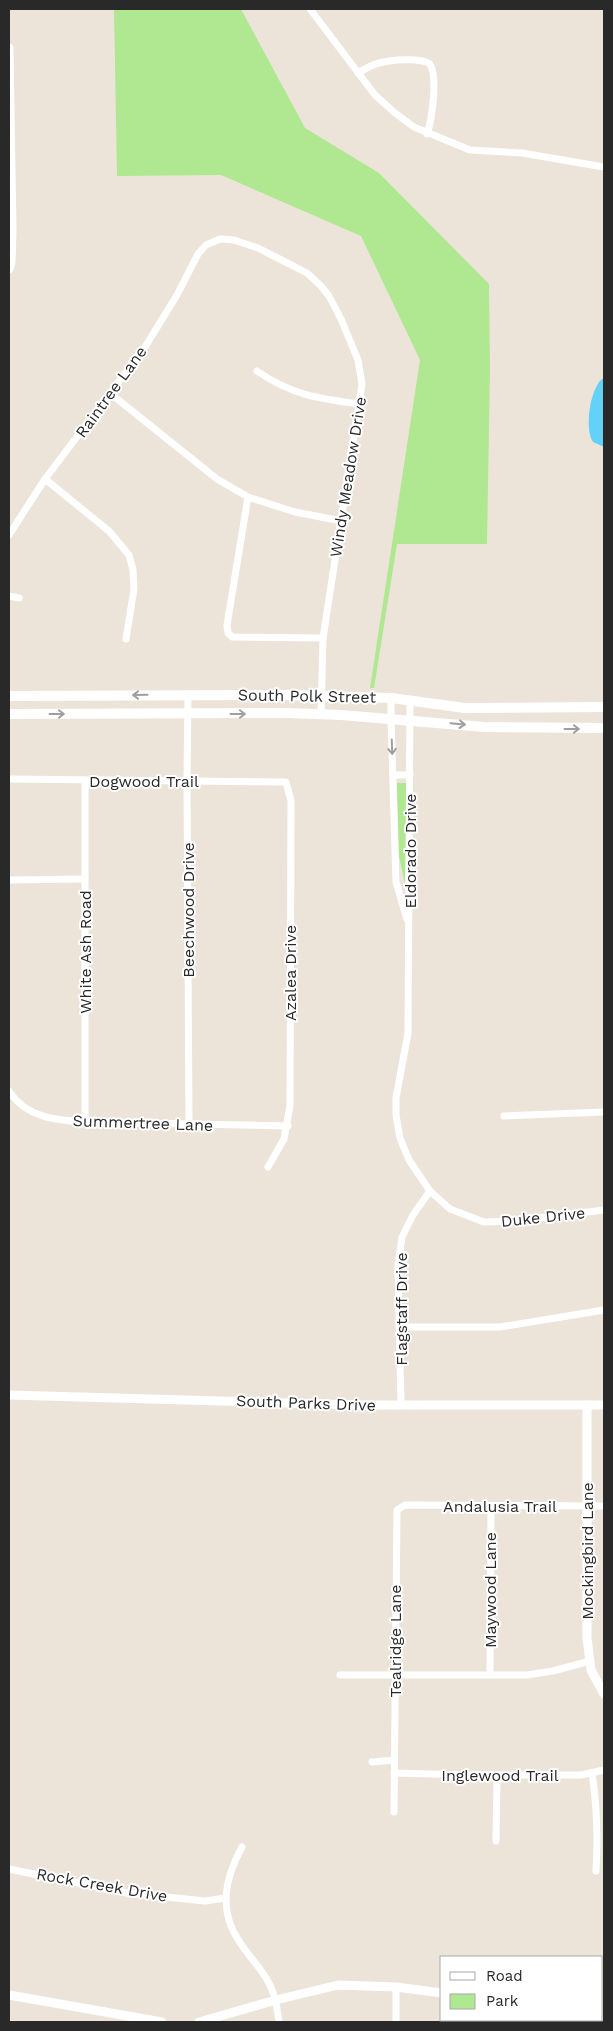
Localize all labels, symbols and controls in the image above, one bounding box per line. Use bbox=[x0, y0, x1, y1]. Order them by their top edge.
street label: Raintree Lane bbox=[71, 343, 151, 441]
street label: Windy Meadow Drive bbox=[326, 395, 370, 559]
street label: South Polk Street bbox=[238, 685, 377, 707]
one-way arrow bbox=[132, 690, 148, 700]
one-way arrow bbox=[49, 709, 65, 719]
one-way arrow bbox=[230, 709, 246, 719]
one-way arrow bbox=[450, 719, 466, 729]
one-way arrow bbox=[564, 724, 580, 734]
one-way arrow bbox=[387, 739, 396, 755]
street label: Dogwood Trail bbox=[89, 772, 199, 791]
street label: Eldorado Drive bbox=[401, 794, 420, 908]
street label: Beechwood Drive bbox=[179, 842, 198, 978]
street label: White Ash Road bbox=[76, 890, 95, 1014]
street label: Azalea Drive bbox=[281, 925, 300, 1021]
street label: Summertree Lane bbox=[72, 1111, 214, 1135]
street label: Duke Drive bbox=[500, 1203, 586, 1231]
street label: Flagstaff Drive bbox=[392, 1252, 411, 1366]
street label: South Parks Drive bbox=[236, 1391, 376, 1415]
street label: Mockingbird Lane bbox=[578, 1482, 597, 1620]
street label: Andalusia Trail bbox=[443, 1497, 557, 1516]
street label: Maywood Lane bbox=[481, 1532, 500, 1648]
street label: Tealridge Lane bbox=[386, 1585, 405, 1697]
street label: Inglewood Trail bbox=[441, 1766, 559, 1785]
street label: Rock Creek Drive bbox=[35, 1864, 169, 1906]
legend bbox=[440, 1956, 603, 2021]
text: Road bbox=[486, 1967, 523, 1985]
text: Park bbox=[486, 1992, 519, 2010]

